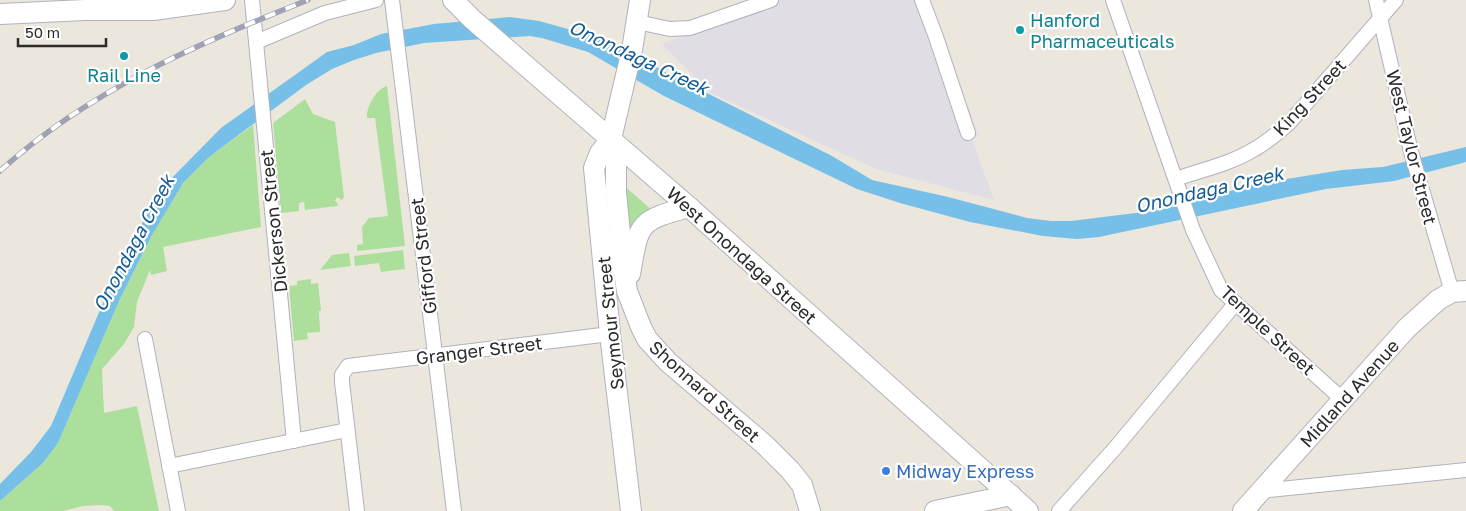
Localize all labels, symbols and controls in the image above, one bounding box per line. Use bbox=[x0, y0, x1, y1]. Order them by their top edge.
place label: Hanford Pharmaceuticals bbox=[1030, 9, 1175, 52]
scale bar bbox=[18, 15, 105, 47]
water label: Onondaga Creek bbox=[566, 15, 714, 100]
text: 50 m bbox=[25, 23, 60, 41]
marker: Hanford Pharmaceuticals bbox=[1014, 24, 1026, 36]
marker: Rail Line bbox=[118, 50, 130, 62]
street label: King Street bbox=[1268, 54, 1350, 140]
place label: Rail Line bbox=[87, 64, 161, 86]
street label: West Taylor Street bbox=[1382, 67, 1442, 227]
street label: Dickerson Street bbox=[255, 148, 291, 294]
water label: Onondaga Creek bbox=[1133, 160, 1288, 217]
water label: Onondaga Creek bbox=[87, 169, 180, 315]
street label: West Onondaga Street bbox=[662, 182, 822, 328]
street label: Gifford Street bbox=[405, 197, 441, 315]
street label: Seymour Street bbox=[592, 255, 628, 391]
street label: Temple Street bbox=[1216, 281, 1320, 379]
street label: Granger Street bbox=[415, 331, 543, 369]
street label: Midland Avenue bbox=[1295, 335, 1403, 451]
street label: Shonnard Street bbox=[645, 336, 765, 446]
place label: Midway Express bbox=[896, 460, 1034, 482]
marker: Midway Express bbox=[880, 465, 892, 477]

